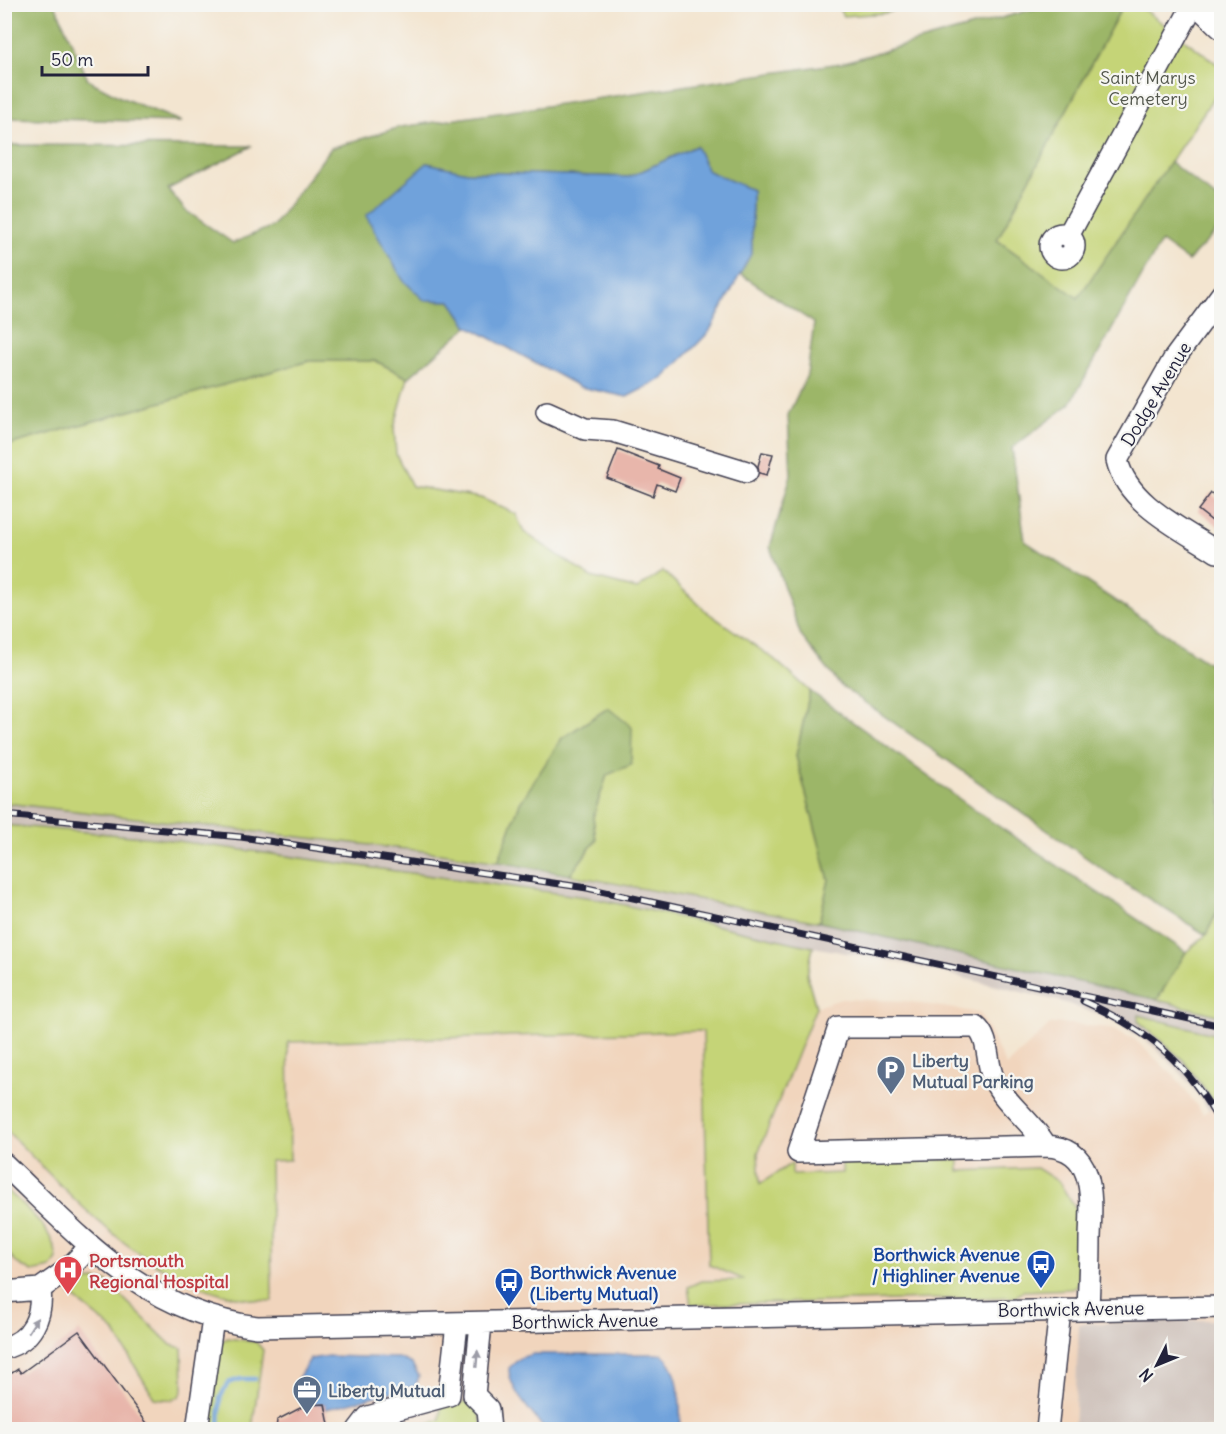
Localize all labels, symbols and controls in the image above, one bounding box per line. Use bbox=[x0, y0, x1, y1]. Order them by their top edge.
scale bar bbox=[42, 39, 148, 77]
text: 50 m bbox=[51, 48, 93, 71]
park label: Saint Marys Cemetery bbox=[1100, 66, 1196, 110]
street label: Dodge Avenue bbox=[1116, 338, 1196, 450]
place label: Liberty Mutual Parking bbox=[912, 1049, 1034, 1093]
parking icon: Liberty Mutual Parking bbox=[875, 1054, 907, 1096]
place label: Borthwick Avenue / Highliner Avenue bbox=[872, 1243, 1020, 1287]
bus stop icon: Borthwick Avenue / Highliner Avenue bbox=[1025, 1248, 1057, 1290]
place label: Portsmouth Regional Hospital bbox=[89, 1249, 229, 1293]
hospital icon: Portsmouth Regional Hospital bbox=[52, 1254, 84, 1296]
place label: Borthwick Avenue (Liberty Mutual) bbox=[530, 1261, 677, 1305]
bus stop icon: Borthwick Avenue (Liberty Mutual) bbox=[493, 1266, 525, 1308]
street label: Borthwick Avenue bbox=[997, 1296, 1145, 1322]
street label: Borthwick Avenue bbox=[511, 1308, 659, 1334]
one-way arrow bbox=[27, 1318, 39, 1334]
north arrow bbox=[1127, 1335, 1187, 1395]
one-way arrow bbox=[472, 1349, 482, 1368]
text: N bbox=[1135, 1364, 1157, 1386]
office icon: Liberty Mutual bbox=[291, 1374, 323, 1416]
place label: Liberty Mutual bbox=[328, 1379, 445, 1402]

